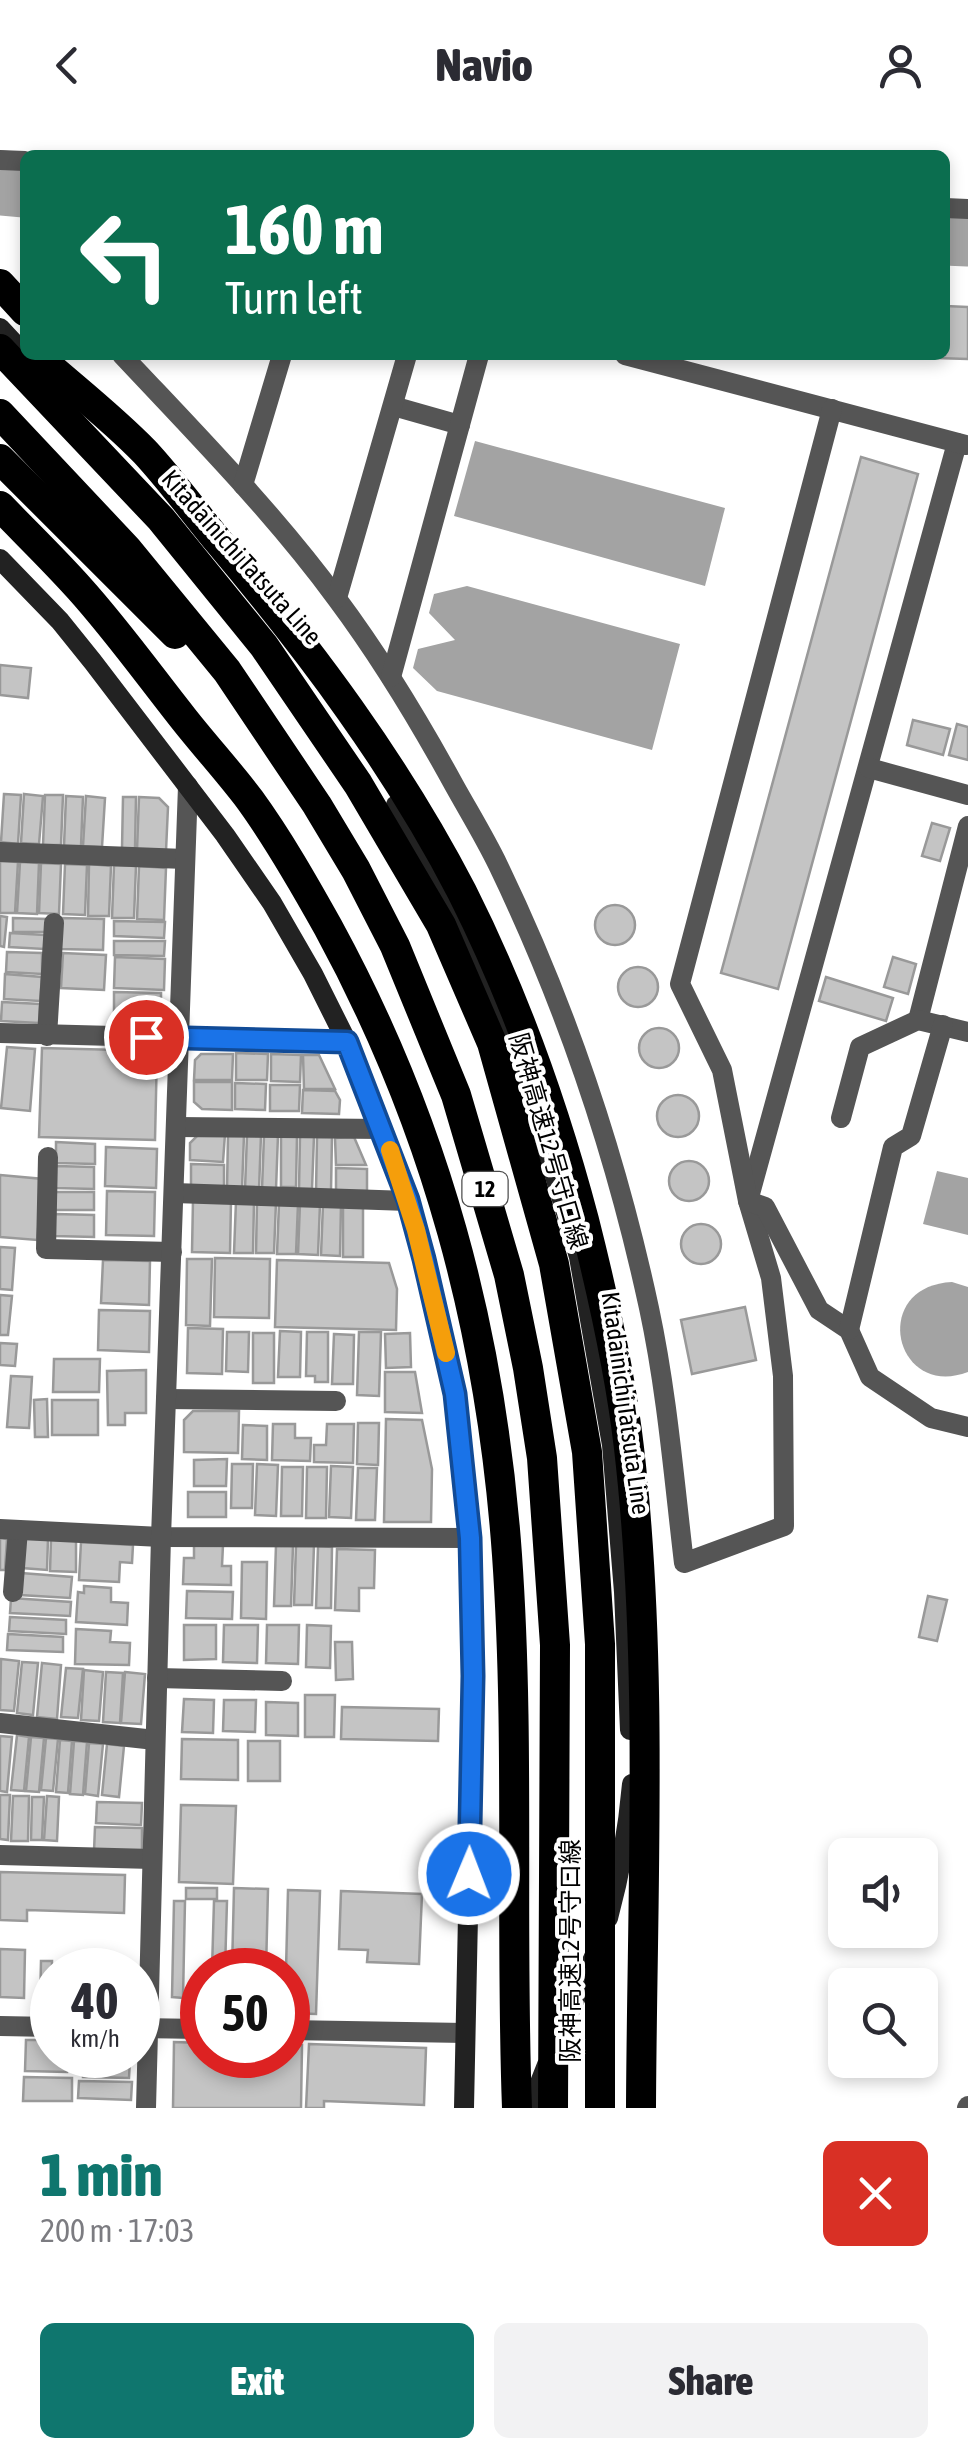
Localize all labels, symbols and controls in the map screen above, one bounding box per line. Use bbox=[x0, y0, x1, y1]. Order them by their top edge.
icon: back bbox=[40, 38, 95, 93]
icon: person bbox=[873, 38, 928, 93]
text: Navio bbox=[435, 39, 533, 91]
text: 160 m bbox=[225, 189, 384, 269]
icon: left bbox=[60, 190, 190, 320]
text: Turn left bbox=[225, 272, 363, 324]
street label: Kitadainichi Tatsuta Line bbox=[156, 464, 328, 650]
pin bbox=[104, 995, 189, 1080]
icon: arrive bbox=[119, 1010, 174, 1065]
street label: 阪神高速12号守口線 bbox=[505, 1030, 593, 1252]
road number: 12 bbox=[462, 1172, 508, 1206]
street label: Kitadainichi Tatsuta Line bbox=[597, 1290, 655, 1516]
position arrow bbox=[417, 1822, 521, 1926]
map controls bbox=[828, 1838, 938, 2078]
button: sound bbox=[828, 1838, 938, 1948]
street label: 阪神高速12号守口線 bbox=[556, 1839, 584, 2063]
speed limit sign: 50 bbox=[180, 1948, 310, 2078]
button: search bbox=[828, 1968, 938, 2078]
text: 40 bbox=[71, 1972, 118, 2030]
text: km/h bbox=[70, 2024, 120, 2052]
text: 1 min bbox=[40, 2140, 163, 2209]
button: close bbox=[823, 2141, 928, 2246]
text: 200 m · 17:03 bbox=[40, 2212, 195, 2249]
button: Exit bbox=[40, 2323, 474, 2438]
button: Share bbox=[494, 2323, 928, 2438]

